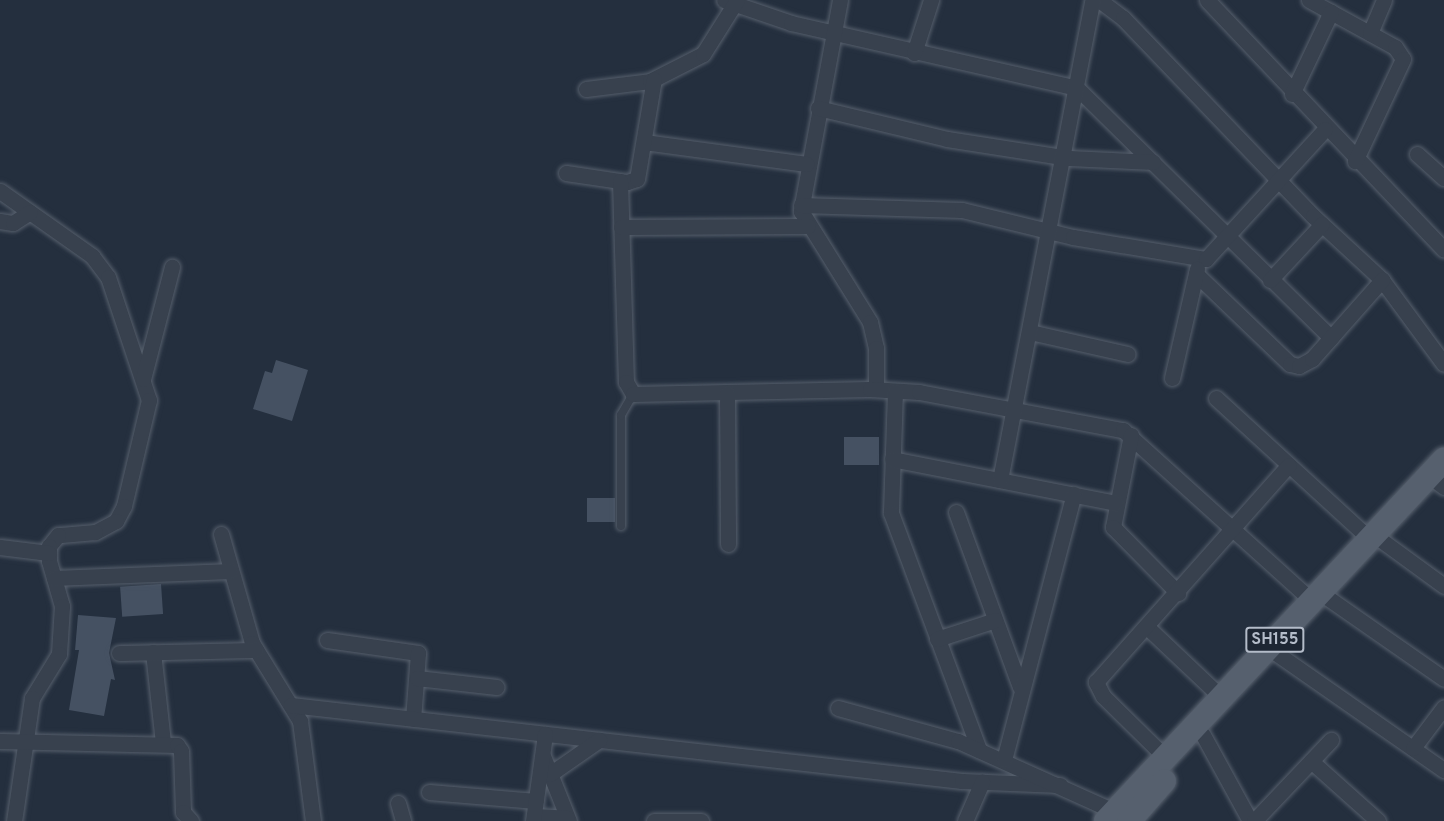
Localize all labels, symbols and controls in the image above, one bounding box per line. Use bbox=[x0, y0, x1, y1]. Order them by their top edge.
road number: SH155 bbox=[1245, 627, 1305, 653]

